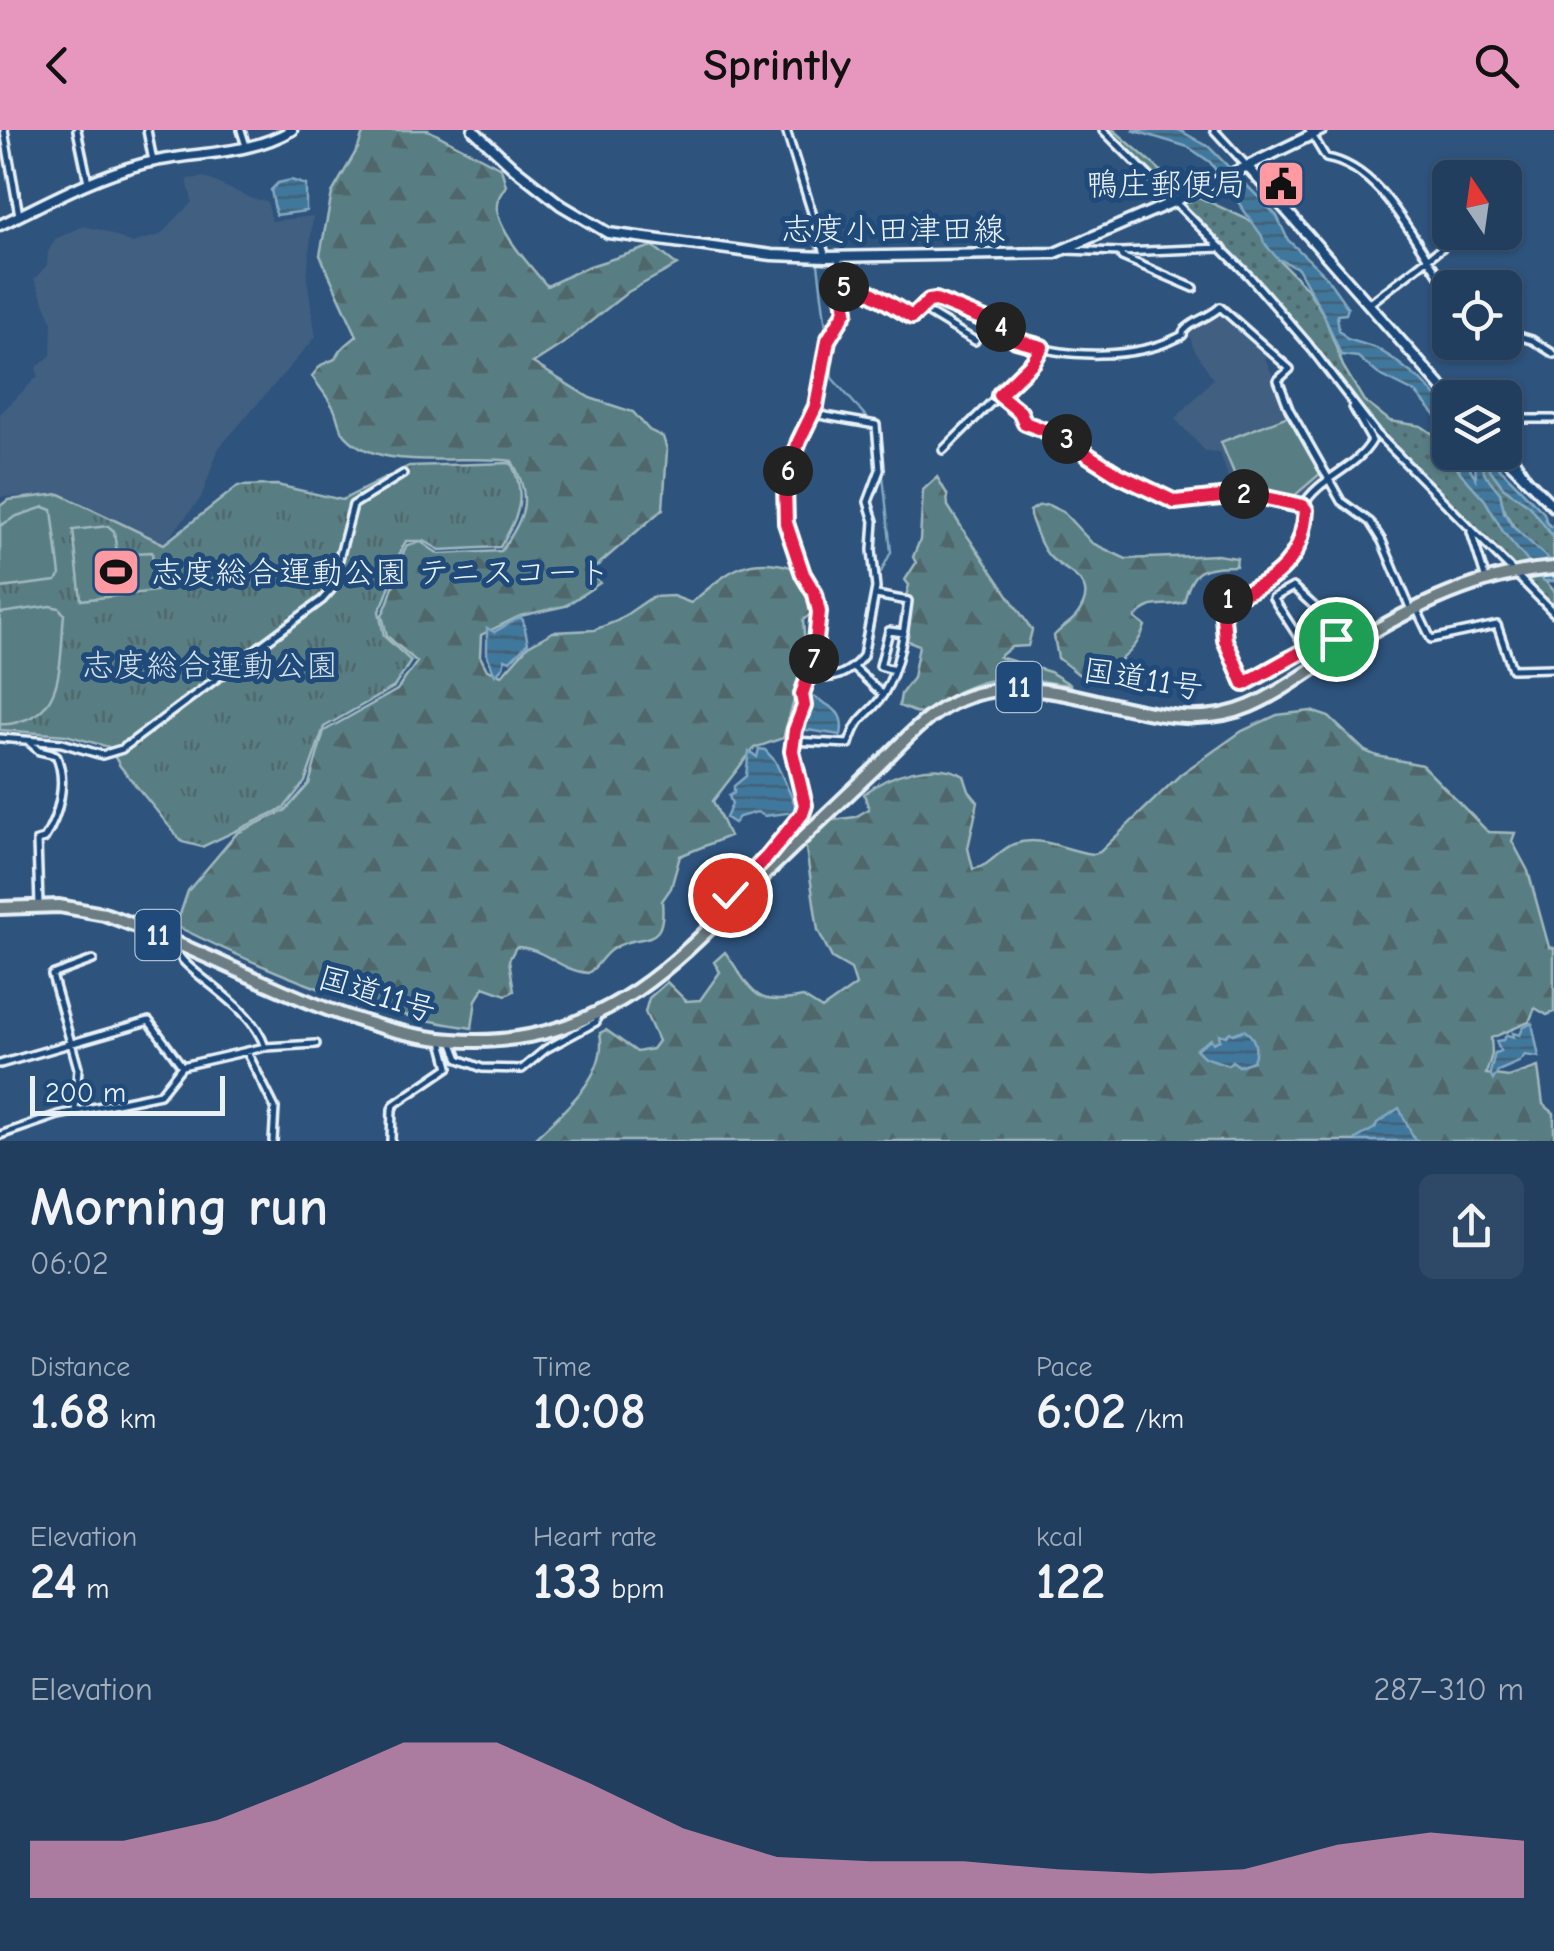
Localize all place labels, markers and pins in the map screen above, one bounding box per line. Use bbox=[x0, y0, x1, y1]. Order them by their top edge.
public building icon: 鴨庄郵便局 bbox=[1255, 158, 1307, 210]
place label: 鴨庄郵便局 bbox=[1086, 166, 1246, 203]
pin: 5 bbox=[819, 262, 869, 312]
pin: 4 bbox=[976, 302, 1026, 352]
pin: 3 bbox=[1042, 414, 1092, 464]
pin: 6 bbox=[763, 446, 813, 496]
pin: 2 bbox=[1219, 469, 1269, 519]
sports icon: 志度総合運動公園 テニスコート bbox=[90, 546, 142, 598]
place label: 志度総合運動公園 テニスコート bbox=[151, 554, 610, 591]
pin: 1 bbox=[1203, 574, 1253, 624]
pin bbox=[1294, 597, 1379, 682]
pin: 7 bbox=[789, 634, 839, 684]
pin bbox=[688, 853, 773, 938]

